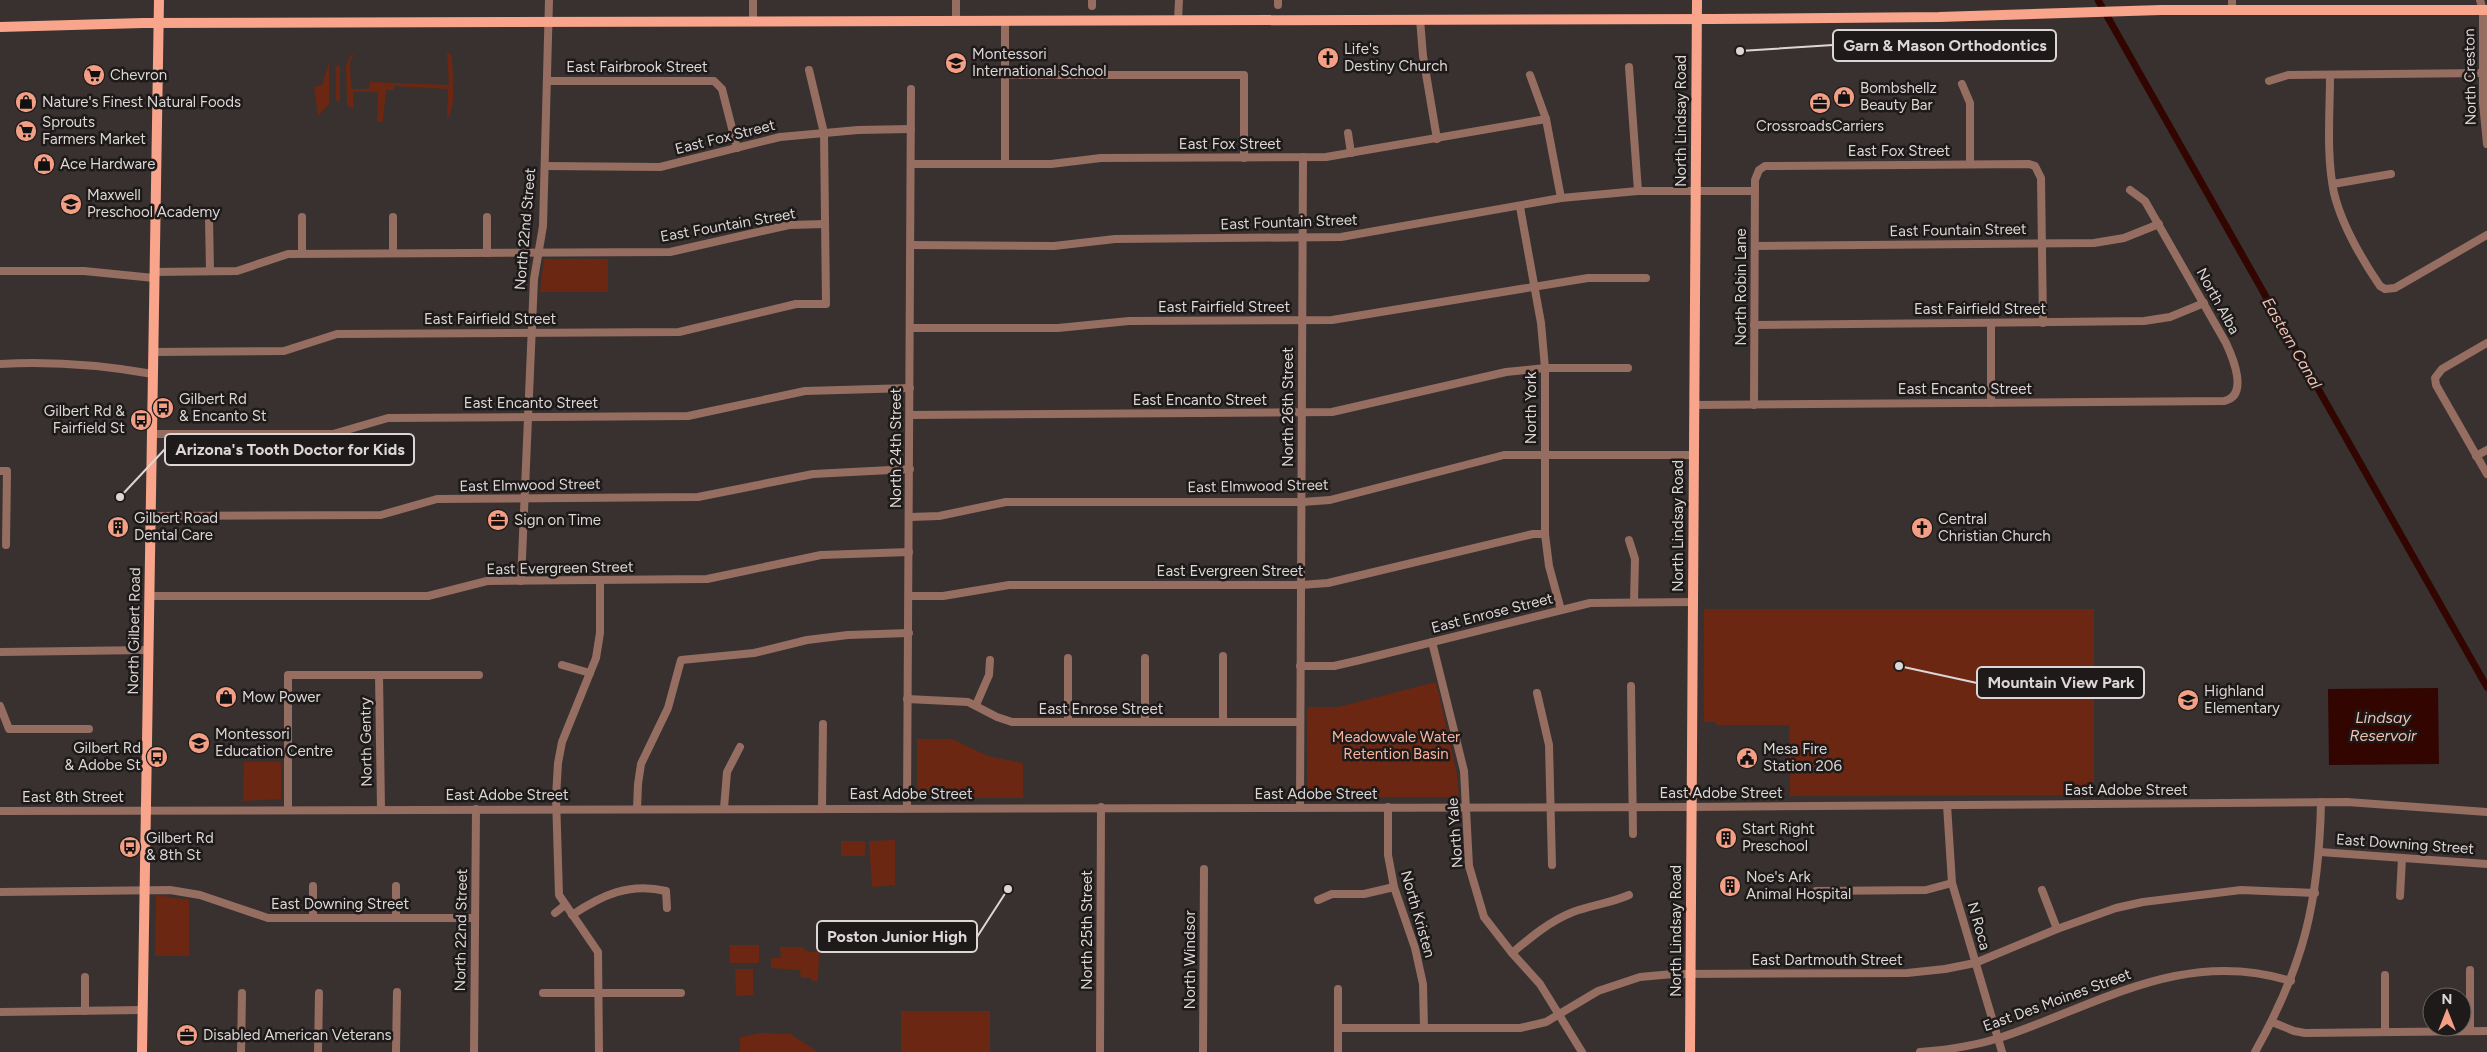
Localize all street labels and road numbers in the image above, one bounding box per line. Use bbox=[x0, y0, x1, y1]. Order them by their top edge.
street label: North Creston bbox=[2460, 28, 2480, 126]
street label: North Lindsay Road bbox=[1672, 55, 1690, 187]
street label: East Fairbrook Street bbox=[566, 58, 708, 76]
street label: East Fox Street bbox=[673, 116, 777, 158]
street label: East Fox Street bbox=[1179, 135, 1282, 153]
street label: East Fox Street bbox=[1848, 142, 1951, 160]
street label: North 22nd Street bbox=[511, 167, 539, 291]
street label: East Fountain Street bbox=[659, 204, 797, 246]
street label: East Fountain Street bbox=[1220, 211, 1358, 233]
street label: East Fountain Street bbox=[1889, 220, 2027, 240]
street label: North Robin Lane bbox=[1732, 228, 1750, 346]
street label: North Alba bbox=[2192, 265, 2244, 337]
street label: East Fairfield Street bbox=[1158, 298, 1290, 316]
street label: East Fairfield Street bbox=[1914, 300, 2046, 318]
street label: East Fairfield Street bbox=[424, 310, 556, 328]
street label: North 26th Street bbox=[1279, 347, 1297, 467]
street label: North York bbox=[1522, 371, 1540, 444]
street label: East Encanto Street bbox=[1898, 380, 2032, 398]
street label: North 24th Street bbox=[887, 387, 905, 508]
street label: East Encanto Street bbox=[1133, 391, 1267, 409]
street label: East Encanto Street bbox=[464, 394, 598, 412]
street label: North Lindsay Road bbox=[1669, 460, 1687, 592]
street label: East Elmwood Street bbox=[459, 475, 601, 495]
street label: East Elmwood Street bbox=[1187, 476, 1329, 496]
street label: East Evergreen Street bbox=[486, 558, 634, 578]
street label: East Evergreen Street bbox=[1157, 562, 1304, 580]
street label: North Gilbert Road bbox=[124, 567, 144, 695]
street label: East Enrose Street bbox=[1429, 589, 1555, 637]
street label: North Gentry bbox=[356, 697, 376, 787]
street label: East Enrose Street bbox=[1039, 700, 1164, 718]
street label: East Adobe Street bbox=[2064, 781, 2188, 799]
street label: East Adobe Street bbox=[1659, 784, 1783, 802]
street label: East Adobe Street bbox=[849, 785, 973, 803]
street label: East Adobe Street bbox=[1254, 785, 1378, 803]
street label: East Adobe Street bbox=[445, 786, 569, 804]
street label: East 8th Street bbox=[22, 788, 124, 806]
street label: North Yale bbox=[1444, 797, 1466, 869]
street label: East Downing Street bbox=[2335, 830, 2475, 858]
street label: North Lindsay Road bbox=[1667, 865, 1685, 997]
street label: North 22nd Street bbox=[451, 868, 471, 992]
street label: North Kristen bbox=[1397, 868, 1439, 960]
street label: North 25th Street bbox=[1078, 870, 1096, 990]
street label: East Downing Street bbox=[271, 895, 409, 913]
street label: N Roca bbox=[1964, 900, 1994, 952]
street label: North Windsor bbox=[1181, 911, 1199, 1009]
street label: East Dartmouth Street bbox=[1751, 951, 1903, 969]
street label: East Des Moines Street bbox=[1981, 965, 2134, 1035]

